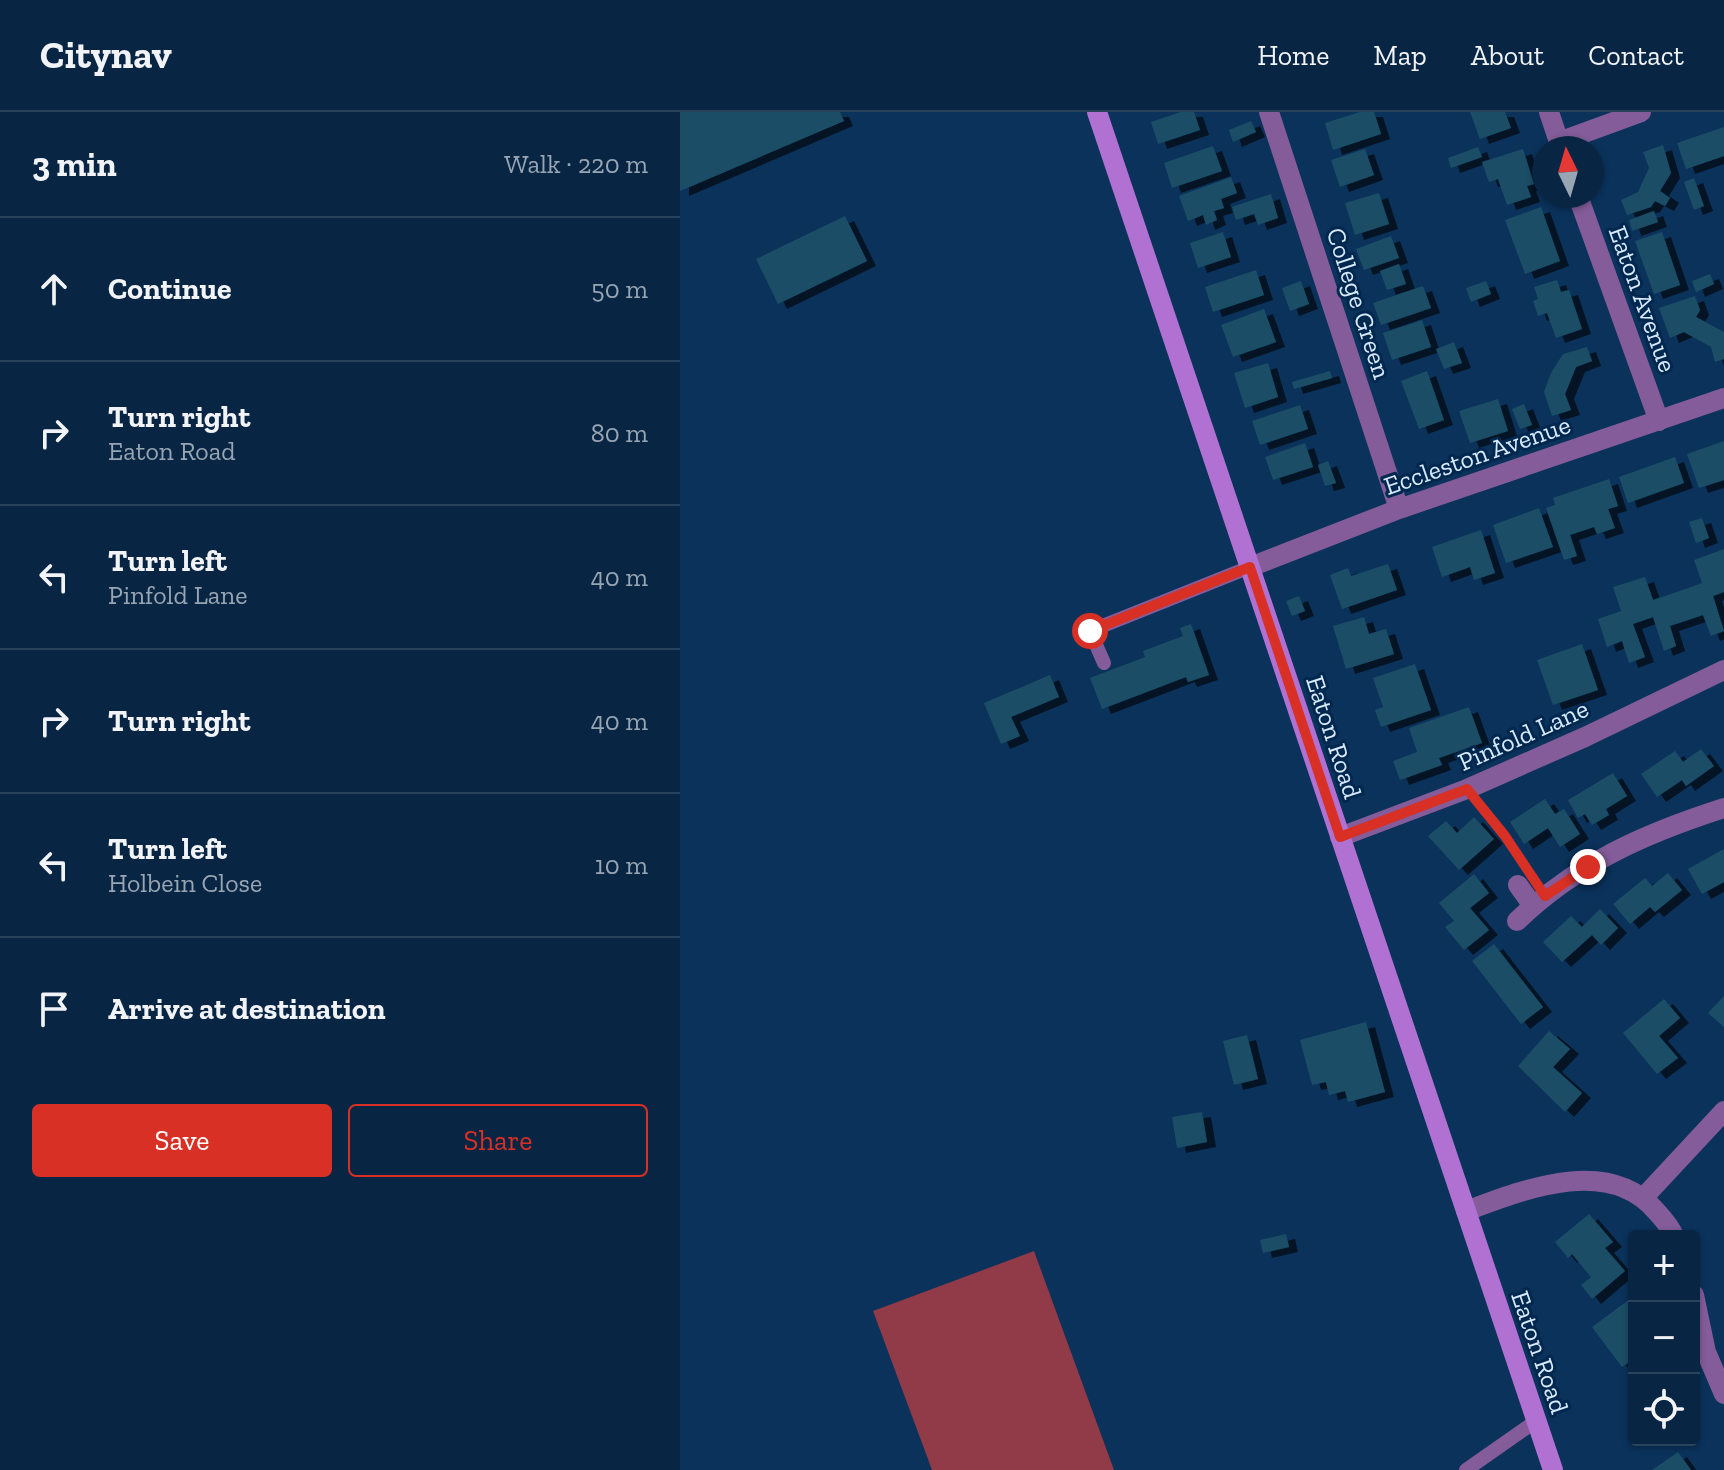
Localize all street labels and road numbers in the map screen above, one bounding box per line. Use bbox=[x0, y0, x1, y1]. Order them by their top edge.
street label: Eaton Avenue bbox=[1602, 222, 1684, 376]
street label: College Green bbox=[1320, 224, 1398, 383]
street label: Eccleston Avenue bbox=[1379, 408, 1575, 502]
street label: Eaton Road bbox=[1299, 671, 1369, 803]
street label: Pinfold Lane bbox=[1453, 692, 1593, 778]
street label: Eaton Road bbox=[1504, 1286, 1576, 1418]

